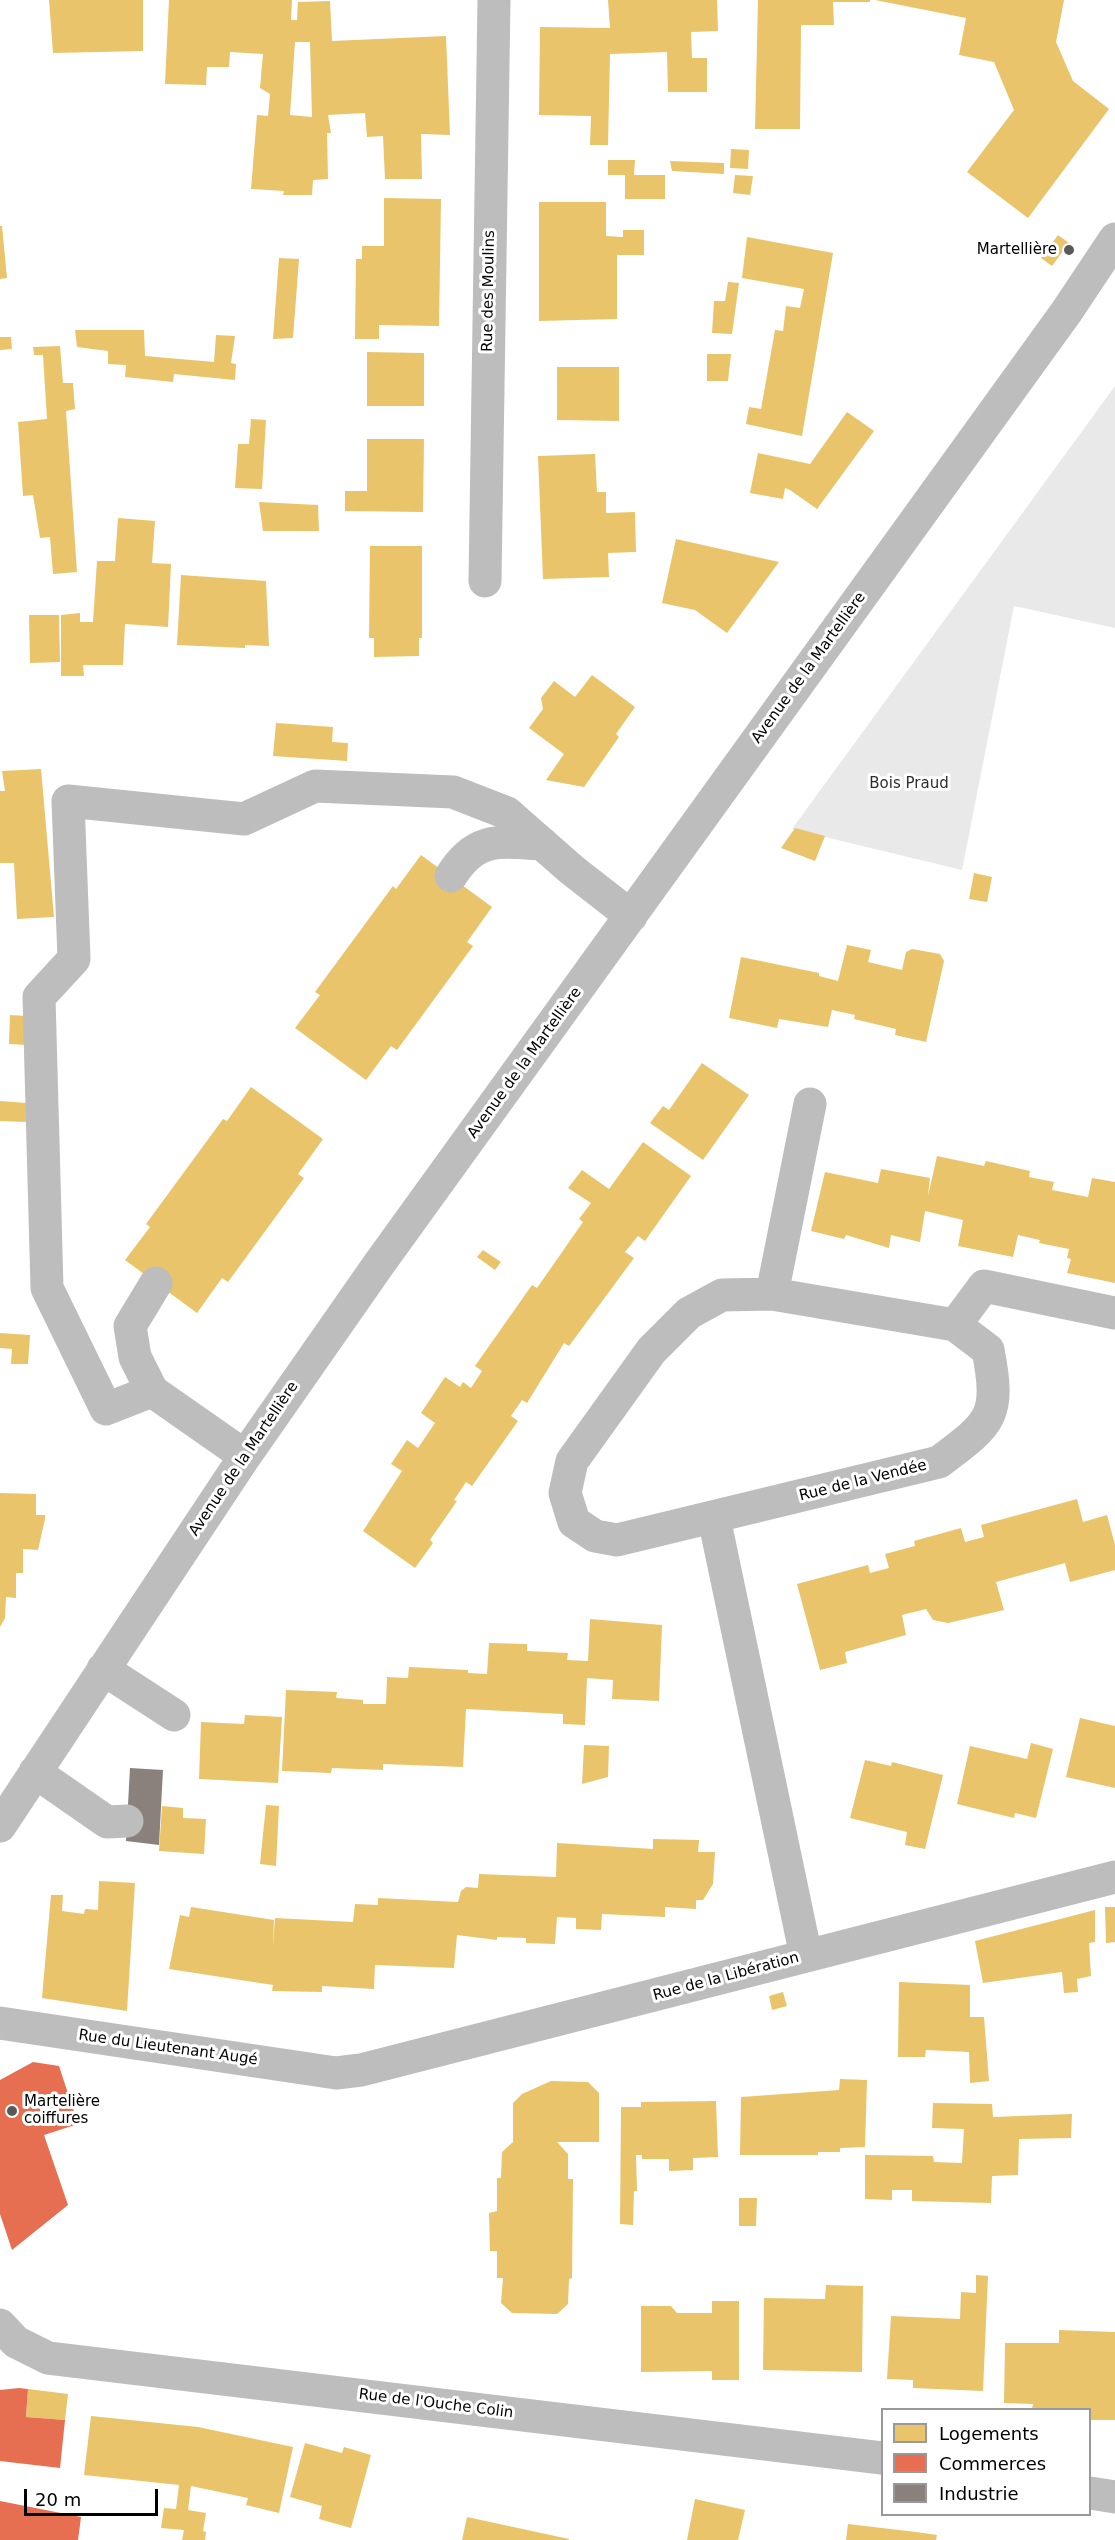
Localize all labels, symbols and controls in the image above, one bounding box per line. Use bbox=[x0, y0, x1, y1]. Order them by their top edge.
street label: Rue des Moulins bbox=[479, 230, 499, 352]
place label: Martellière bbox=[977, 241, 1057, 259]
marker: Martellière bbox=[1062, 243, 1076, 257]
street label: Avenue de la Martellière bbox=[748, 589, 870, 747]
park label: Bois Praud bbox=[869, 775, 949, 793]
street label: Avenue de la Martellière bbox=[464, 984, 586, 1142]
street label: Avenue de la Martellière bbox=[186, 1378, 302, 1540]
street label: Rue de la Vendée bbox=[797, 1456, 929, 1506]
street label: Rue de la Libération bbox=[651, 1949, 801, 2005]
street label: Rue du Lieutenant Augé bbox=[77, 2027, 259, 2069]
place label: Martelière coiffures bbox=[24, 2093, 100, 2128]
marker: Martelière coiffures bbox=[5, 2104, 19, 2118]
street label: Rue de l'Ouche Colin bbox=[358, 2386, 514, 2422]
legend bbox=[881, 2408, 1091, 2516]
text: Logements bbox=[939, 2423, 1039, 2444]
text: Commerces bbox=[939, 2453, 1046, 2474]
scale bar bbox=[27, 2477, 160, 2515]
text: Industrie bbox=[939, 2483, 1018, 2504]
text: 20 m bbox=[35, 2489, 81, 2510]

